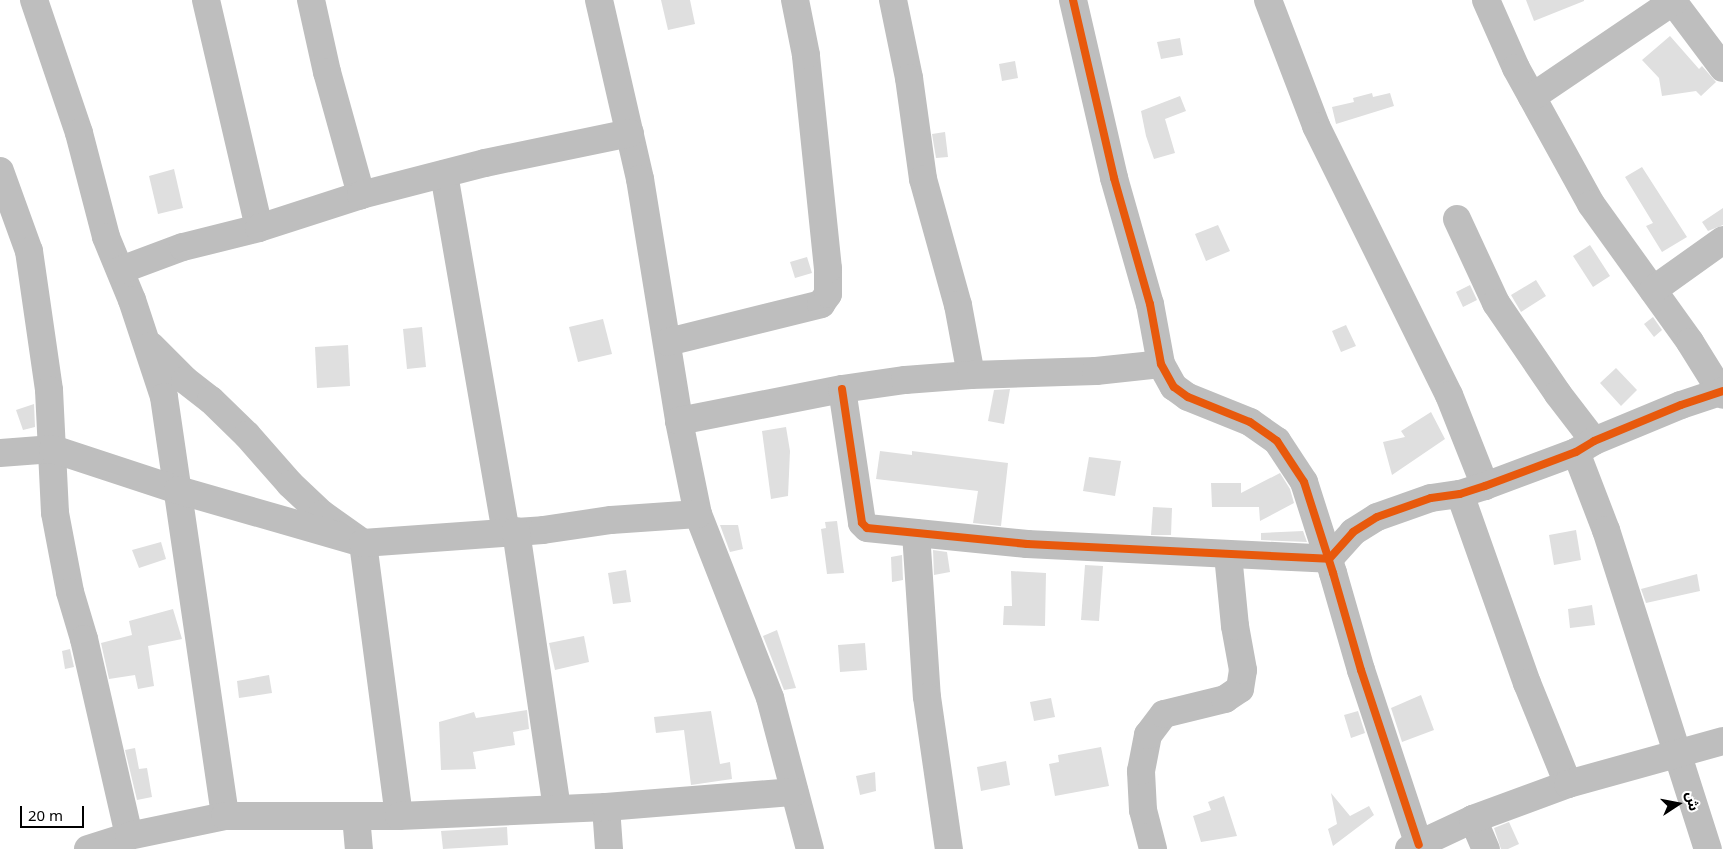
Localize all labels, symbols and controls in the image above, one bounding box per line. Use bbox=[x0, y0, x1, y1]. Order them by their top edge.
north arrow bbox=[1653, 779, 1703, 829]
text: ش bbox=[1682, 790, 1704, 812]
scale bar bbox=[22, 796, 86, 828]
text: 20 m bbox=[28, 805, 63, 825]

